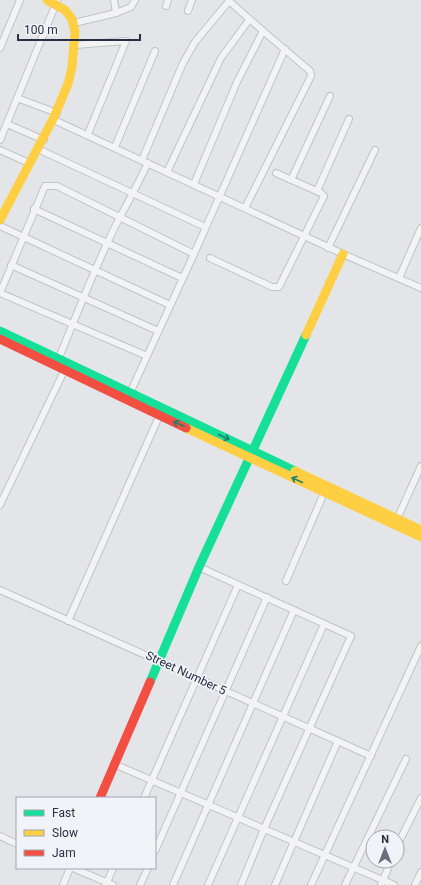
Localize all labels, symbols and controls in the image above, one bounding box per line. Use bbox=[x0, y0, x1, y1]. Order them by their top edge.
scale bar bbox=[18, 16, 140, 42]
text: 100 m bbox=[24, 23, 58, 37]
one-way arrow bbox=[173, 420, 185, 427]
one-way arrow bbox=[217, 434, 229, 441]
one-way arrow bbox=[291, 476, 303, 483]
street label: Street Number 5 bbox=[144, 648, 229, 698]
legend bbox=[16, 797, 156, 869]
text: Fast bbox=[52, 806, 75, 820]
text: Slow bbox=[52, 826, 78, 840]
north arrow bbox=[365, 829, 405, 869]
text: N bbox=[381, 833, 389, 846]
text: Jam bbox=[52, 846, 76, 860]

